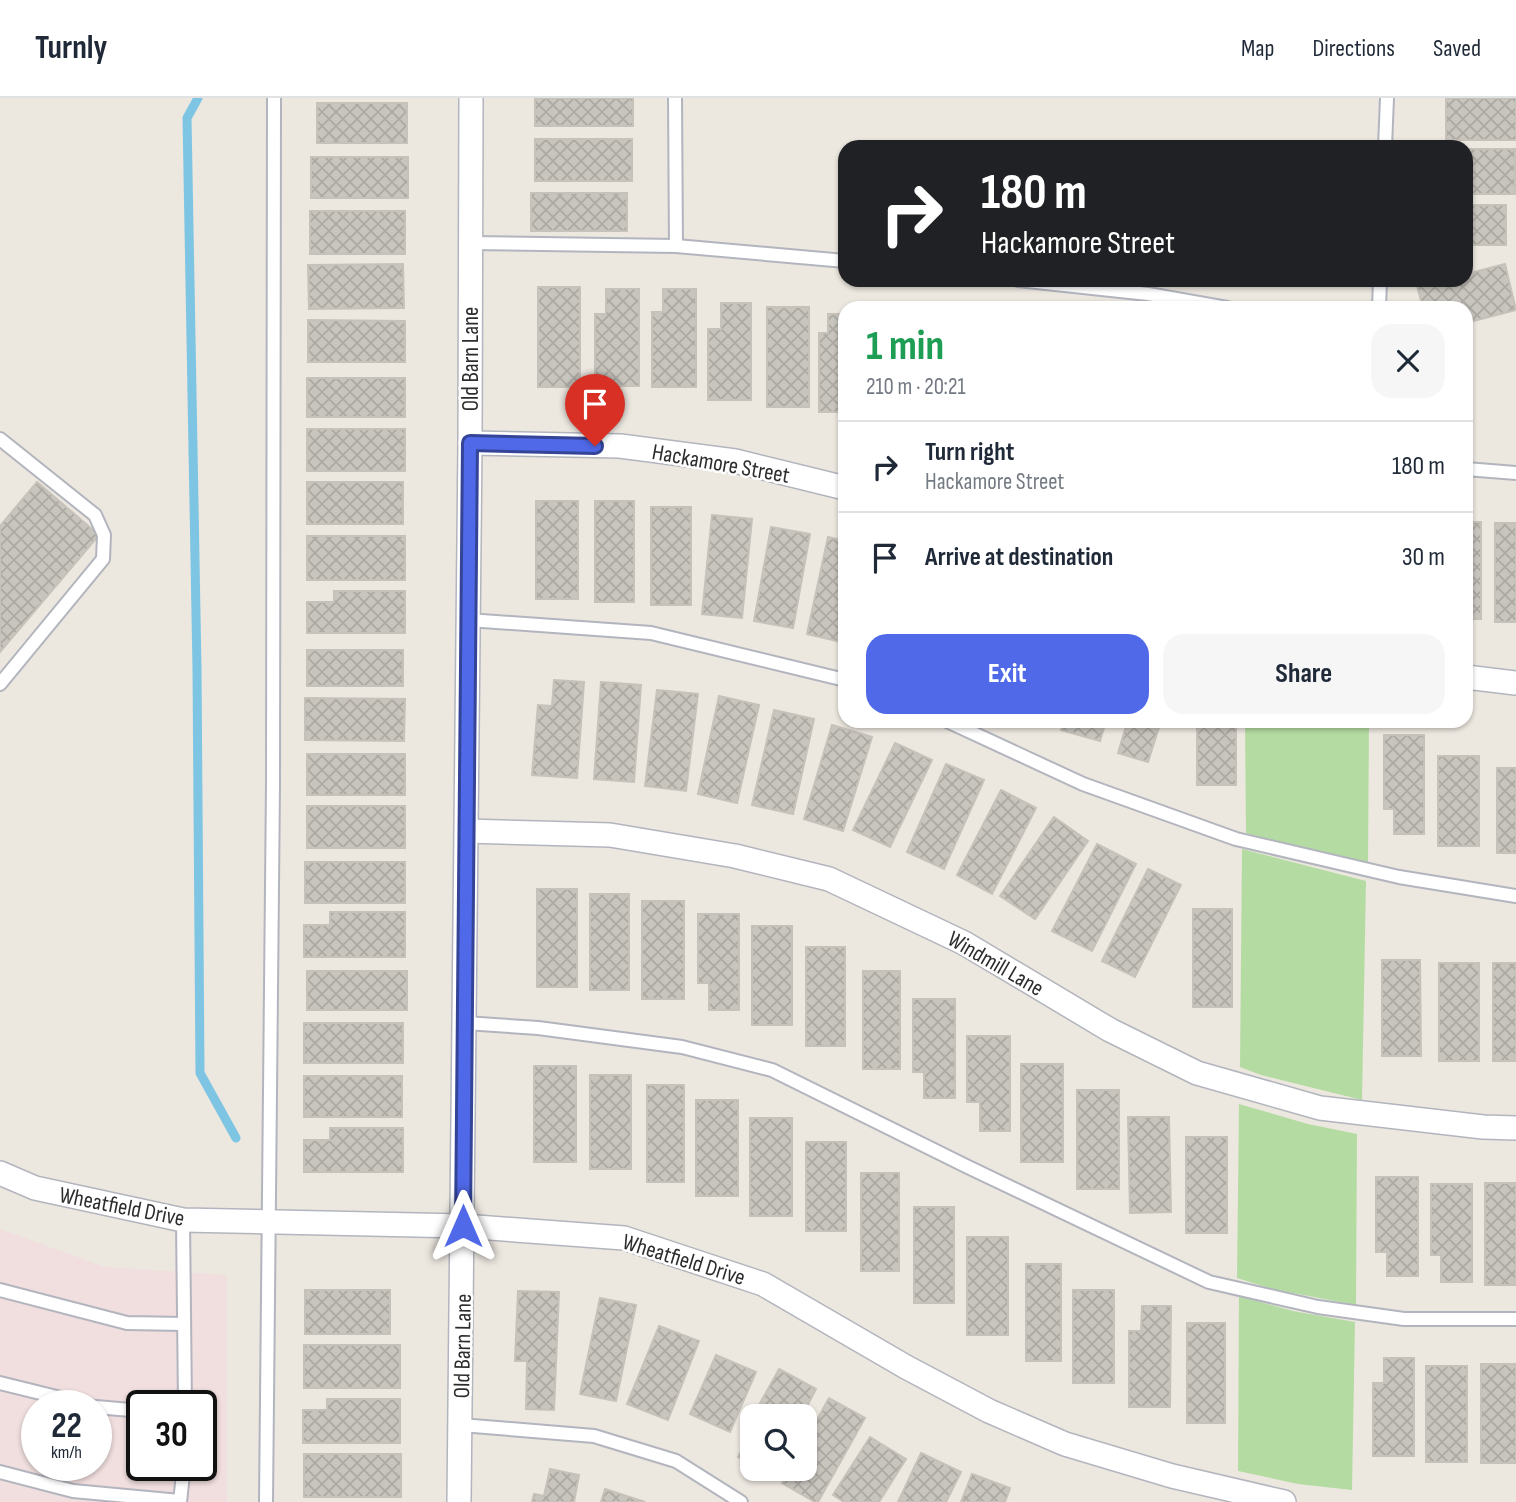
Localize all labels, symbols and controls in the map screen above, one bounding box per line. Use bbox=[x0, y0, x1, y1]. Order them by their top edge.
text: Turnly bbox=[35, 28, 107, 68]
text: Map bbox=[1241, 34, 1274, 63]
text: Directions bbox=[1312, 34, 1395, 63]
text: Saved bbox=[1433, 34, 1481, 63]
text: 180 m bbox=[981, 164, 1087, 223]
icon: right bbox=[866, 168, 957, 259]
text: Hackamore Street bbox=[981, 224, 1175, 263]
street label: Old Barn Lane bbox=[457, 307, 485, 411]
text: 1 min bbox=[866, 321, 944, 372]
button: close bbox=[1371, 324, 1445, 398]
text: 210 m · 20:21 bbox=[866, 373, 966, 401]
pin bbox=[565, 374, 625, 446]
icon: arrive bbox=[576, 385, 614, 423]
text: Turn right bbox=[925, 437, 1014, 468]
street label: Hackamore Street bbox=[650, 438, 792, 490]
icon: right bbox=[866, 448, 904, 486]
text: 180 m bbox=[1392, 451, 1445, 482]
text: Hackamore Street bbox=[925, 468, 1064, 496]
icon: arrive bbox=[866, 539, 904, 577]
text: Arrive at destination bbox=[925, 542, 1113, 573]
text: 30 m bbox=[1402, 542, 1445, 573]
button: Exit bbox=[866, 634, 1149, 714]
button: Share bbox=[1163, 634, 1445, 714]
street label: Windmill Lane bbox=[942, 925, 1049, 1003]
street label: Wheatfield Drive bbox=[57, 1181, 187, 1233]
position arrow bbox=[426, 1189, 500, 1263]
street label: Wheatfield Drive bbox=[619, 1228, 748, 1292]
street label: Old Barn Lane bbox=[448, 1293, 478, 1399]
speed limit sign: 30 bbox=[126, 1390, 217, 1481]
map controls bbox=[740, 1404, 817, 1481]
button: search bbox=[740, 1404, 817, 1481]
text: 22 bbox=[51, 1405, 82, 1448]
text: km/h bbox=[51, 1442, 82, 1463]

